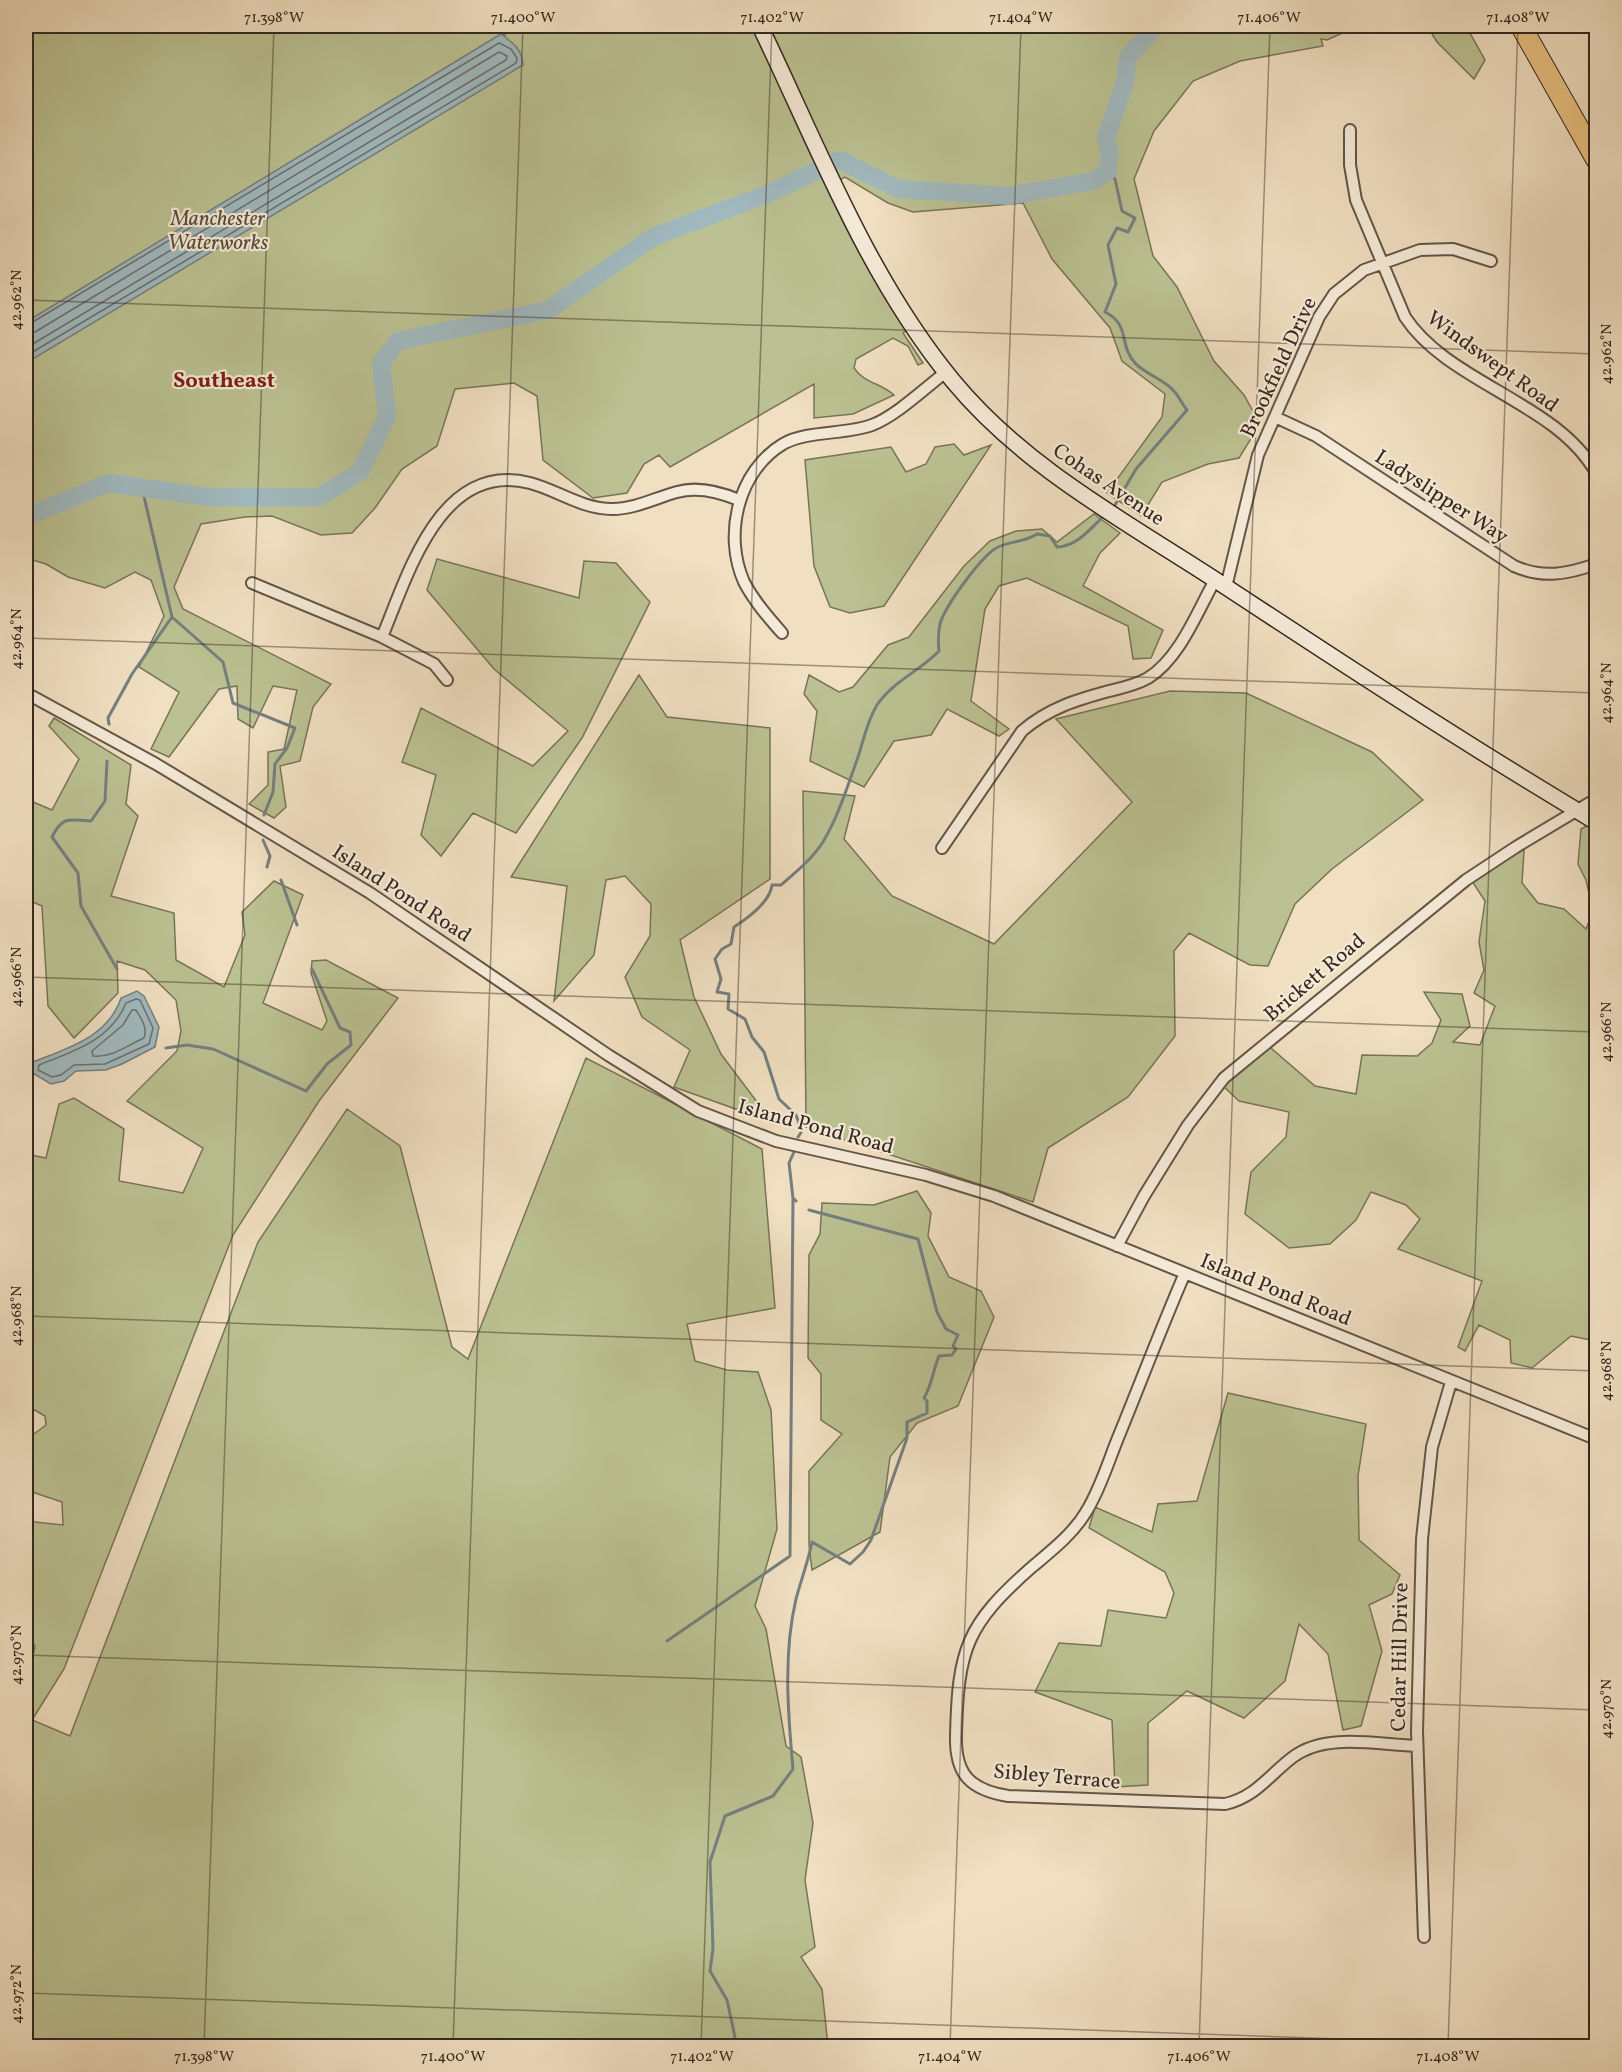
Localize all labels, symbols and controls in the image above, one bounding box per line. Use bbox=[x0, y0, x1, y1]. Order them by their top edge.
text: 71.398°W bbox=[244, 8, 304, 29]
text: 71.400°W bbox=[491, 8, 555, 29]
text: 71.402°W bbox=[740, 8, 804, 29]
text: 71.404°W bbox=[989, 8, 1053, 29]
text: 71.406°W bbox=[1237, 8, 1301, 29]
text: 71.408°W bbox=[1486, 8, 1550, 29]
park label: Manchester Waterworks bbox=[168, 205, 268, 258]
text: 42.962°N bbox=[7, 269, 28, 331]
street label: Brookfield Drive bbox=[1234, 293, 1325, 443]
street label: Windswept Road bbox=[1420, 304, 1564, 420]
text: 42.962°N bbox=[1597, 323, 1618, 385]
district label: Southeast bbox=[173, 366, 275, 397]
street label: Cohas Avenue bbox=[1046, 437, 1170, 534]
street label: Ladyslipper Way bbox=[1369, 443, 1514, 552]
text: 42.964°N bbox=[7, 608, 28, 670]
text: 42.964°N bbox=[1597, 662, 1618, 724]
street label: Island Pond Road bbox=[326, 838, 476, 950]
street label: Brickett Road bbox=[1258, 927, 1372, 1029]
text: 42.966°N bbox=[7, 947, 28, 1007]
text: 42.966°N bbox=[1597, 1002, 1618, 1062]
street label: Island Pond Road bbox=[734, 1093, 897, 1162]
street label: Island Pond Road bbox=[1196, 1247, 1355, 1334]
text: 42.968°N bbox=[7, 1286, 28, 1346]
text: 42.968°N bbox=[1597, 1341, 1618, 1401]
street label: Cedar Hill Drive bbox=[1385, 1582, 1416, 1732]
text: 42.970°N bbox=[7, 1625, 28, 1685]
text: 42.970°N bbox=[1597, 1679, 1618, 1739]
street label: Sibley Terrace bbox=[992, 1757, 1122, 1798]
text: 42.972°N bbox=[7, 1964, 28, 2024]
text: 71.398°W bbox=[174, 2047, 234, 2068]
text: 71.400°W bbox=[421, 2047, 485, 2068]
text: 71.402°W bbox=[670, 2047, 734, 2068]
text: 71.404°W bbox=[918, 2047, 982, 2068]
text: 71.406°W bbox=[1167, 2047, 1231, 2068]
text: 71.408°W bbox=[1416, 2047, 1480, 2068]

